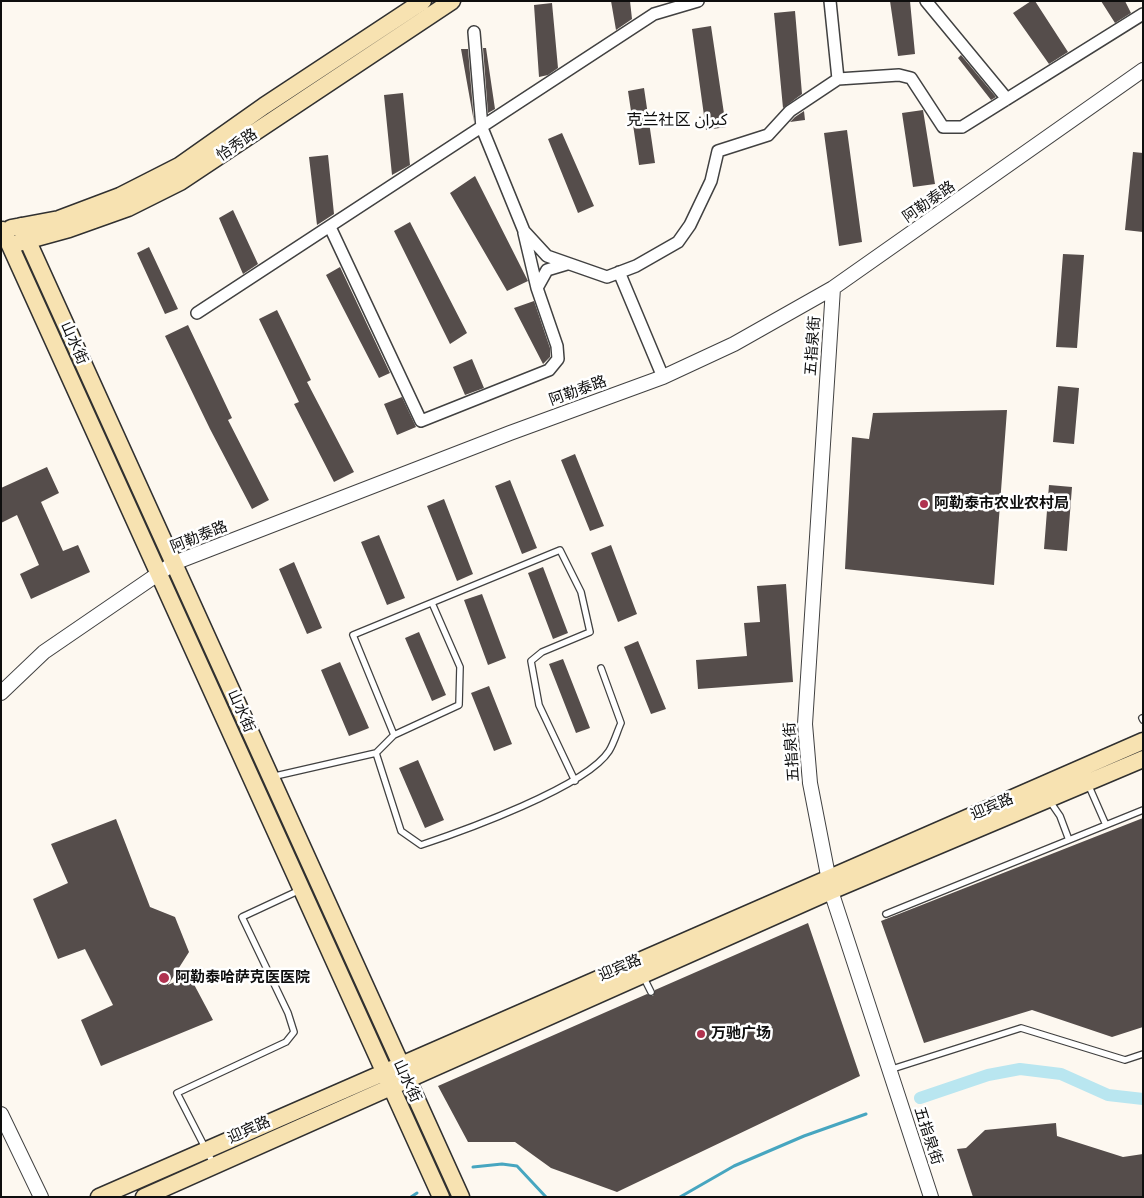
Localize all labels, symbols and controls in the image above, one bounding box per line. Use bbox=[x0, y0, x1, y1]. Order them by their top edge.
district label: 克兰社区 كىران bbox=[627, 110, 727, 130]
street label: 恰秀路 bbox=[213, 125, 261, 165]
street label: 阿勒泰路 bbox=[899, 177, 959, 227]
street label: 五指泉街 bbox=[802, 315, 824, 377]
street label: 山水街 bbox=[57, 319, 91, 367]
street label: 阿勒泰路 bbox=[547, 372, 609, 410]
place label: 阿勒泰市农业农村局 bbox=[934, 495, 1069, 513]
marker: 阿勒泰市农业农村局 bbox=[918, 498, 930, 510]
street label: 阿勒泰路 bbox=[168, 517, 230, 557]
street label: 山水街 bbox=[224, 687, 258, 735]
street label: 五指泉街 bbox=[781, 721, 803, 783]
street label: 迎宾路 bbox=[968, 790, 1016, 824]
street label: 迎宾路 bbox=[596, 951, 644, 985]
place label: 阿勒泰哈萨克医医院 bbox=[175, 969, 310, 987]
marker: 阿勒泰哈萨克医医院 bbox=[157, 971, 171, 985]
place label: 万驰广场 bbox=[711, 1025, 771, 1043]
marker: 万驰广场 bbox=[695, 1028, 707, 1040]
street label: 山水街 bbox=[389, 1057, 425, 1105]
street label: 五指泉街 bbox=[910, 1105, 946, 1167]
street label: 迎宾路 bbox=[225, 1113, 273, 1147]

